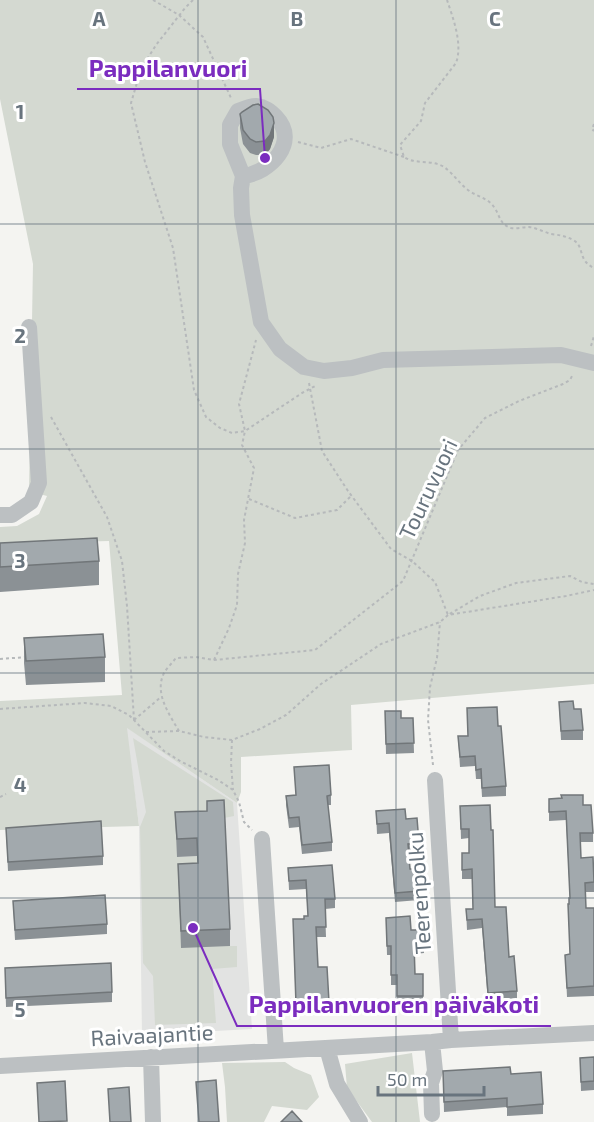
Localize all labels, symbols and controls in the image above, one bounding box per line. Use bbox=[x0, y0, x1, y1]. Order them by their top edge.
text: A bbox=[92, 6, 106, 30]
text: B bbox=[291, 6, 303, 30]
text: C bbox=[489, 6, 501, 30]
callout: Pappilanvuori bbox=[77, 47, 260, 89]
text: Pappilanvuori bbox=[89, 53, 247, 82]
text: 1 bbox=[16, 99, 24, 123]
text: 2 bbox=[14, 323, 26, 347]
street label: Touruvuori bbox=[393, 434, 462, 543]
text: 3 bbox=[14, 548, 26, 572]
text: 4 bbox=[14, 772, 27, 796]
street label: Teerenpolku bbox=[401, 831, 435, 955]
callout: Pappilanvuoren päiväkoti bbox=[237, 984, 551, 1026]
text: Pappilanvuoren päiväkoti bbox=[249, 989, 539, 1018]
text: 5 bbox=[14, 997, 26, 1021]
street label: Raivaajantie bbox=[90, 1018, 214, 1051]
scale bar bbox=[378, 1059, 484, 1097]
text: 50 m bbox=[387, 1068, 427, 1090]

